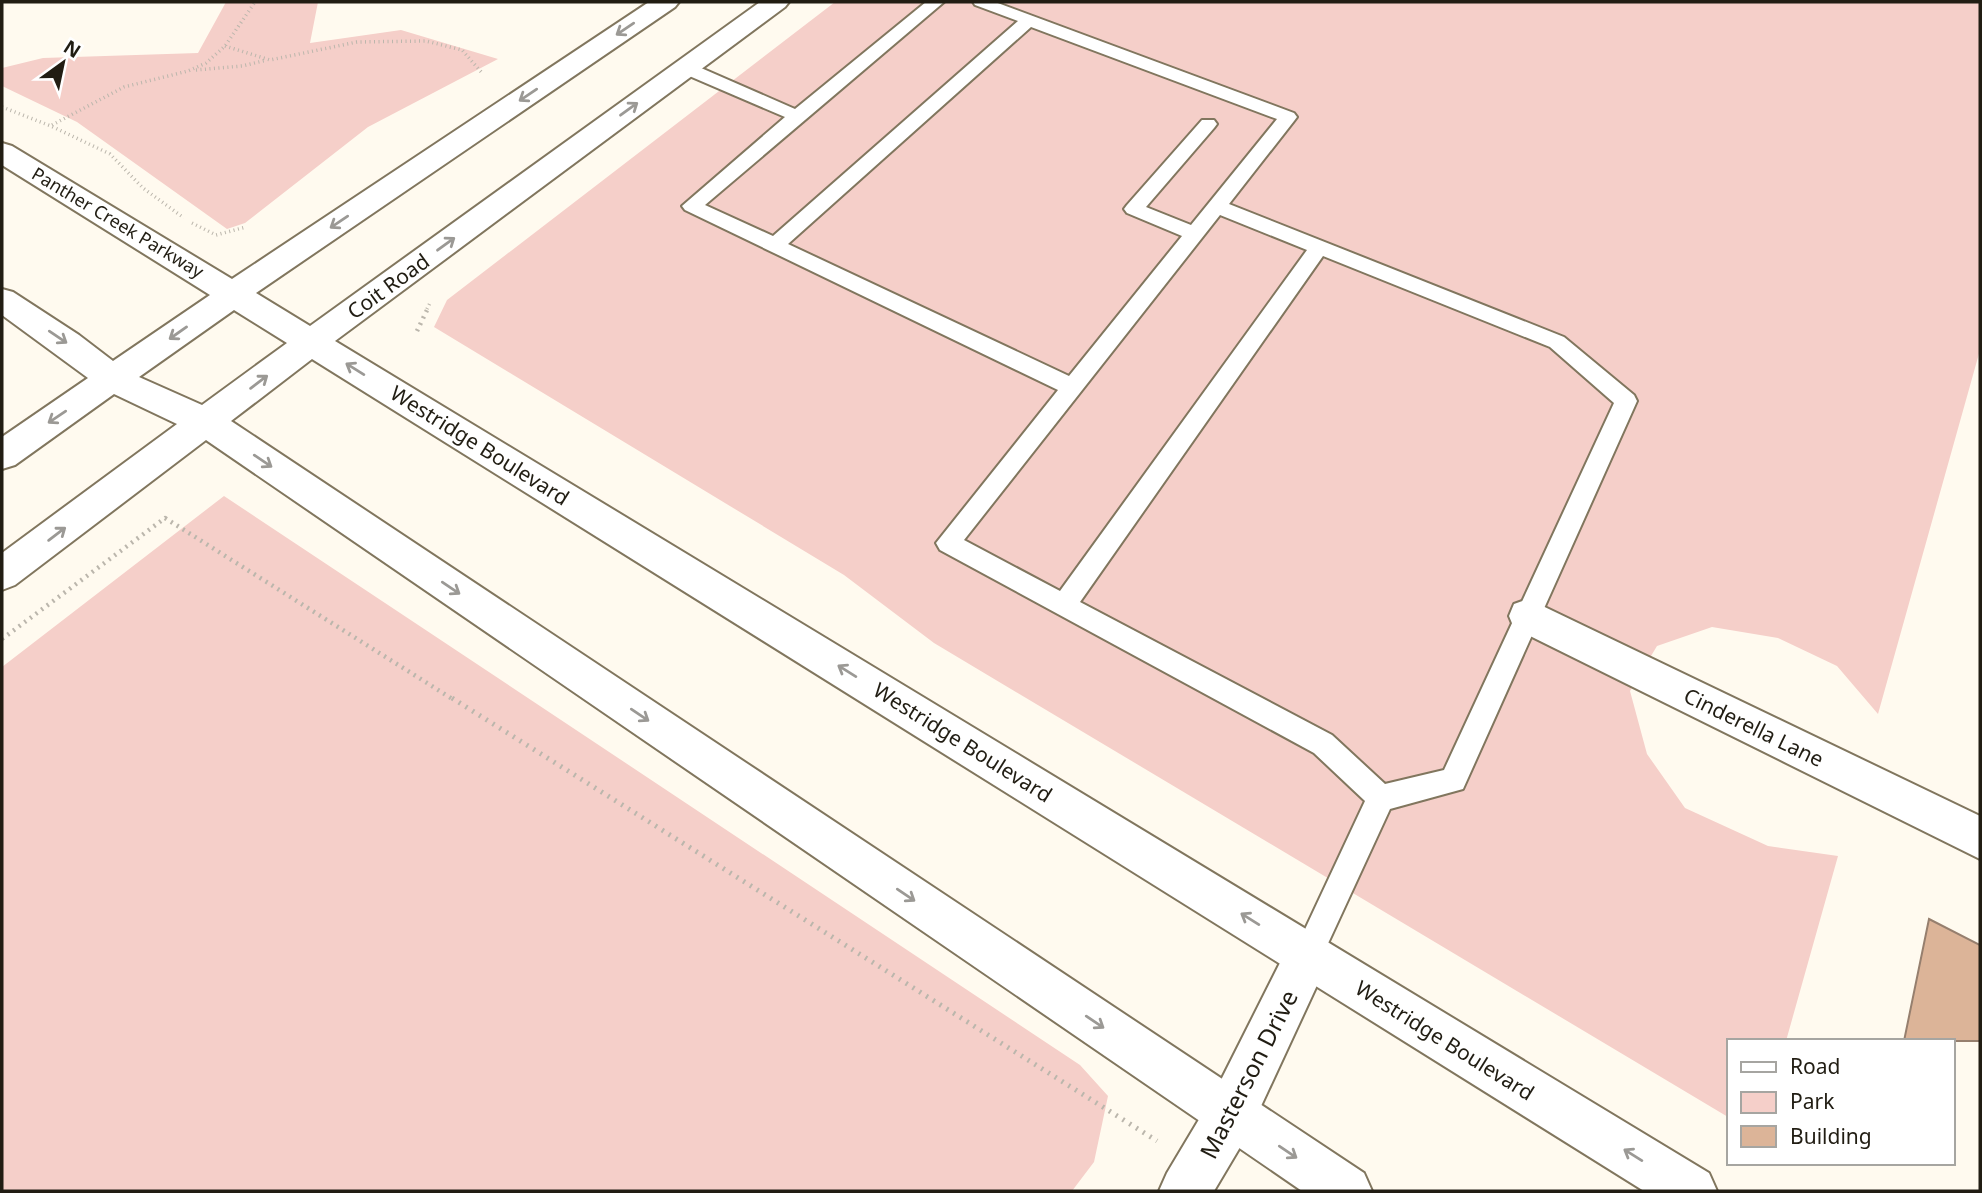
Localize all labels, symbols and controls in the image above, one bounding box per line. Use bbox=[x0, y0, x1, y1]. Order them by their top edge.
one-way arrow bbox=[616, 22, 635, 36]
north arrow bbox=[28, 28, 98, 98]
text: N bbox=[59, 34, 86, 64]
one-way arrow bbox=[518, 88, 538, 102]
one-way arrow bbox=[619, 102, 638, 117]
street label: Panther Creek Parkway bbox=[28, 161, 209, 283]
one-way arrow bbox=[330, 214, 349, 229]
one-way arrow bbox=[436, 237, 455, 252]
street label: Coit Road bbox=[341, 247, 435, 325]
one-way arrow bbox=[169, 325, 188, 340]
one-way arrow bbox=[48, 331, 68, 345]
one-way arrow bbox=[346, 362, 366, 376]
one-way arrow bbox=[249, 375, 267, 390]
street label: Westridge Boulevard bbox=[385, 379, 575, 511]
one-way arrow bbox=[48, 410, 67, 424]
one-way arrow bbox=[252, 454, 272, 468]
one-way arrow bbox=[47, 526, 65, 541]
one-way arrow bbox=[441, 581, 460, 595]
one-way arrow bbox=[838, 664, 858, 678]
street label: Westridge Boulevard bbox=[868, 676, 1058, 808]
street label: Cinderella Lane bbox=[1679, 681, 1829, 773]
one-way arrow bbox=[630, 708, 649, 722]
one-way arrow bbox=[896, 888, 915, 902]
one-way arrow bbox=[1240, 912, 1260, 926]
street label: Westridge Boulevard bbox=[1350, 974, 1540, 1106]
street label: Masterson Drive bbox=[1191, 984, 1305, 1164]
one-way arrow bbox=[1085, 1015, 1104, 1029]
legend bbox=[1727, 1039, 1954, 1165]
text: Road bbox=[1790, 1052, 1840, 1080]
text: Park bbox=[1790, 1087, 1835, 1115]
text: Building bbox=[1790, 1122, 1872, 1150]
one-way arrow bbox=[1278, 1145, 1297, 1159]
one-way arrow bbox=[1624, 1148, 1644, 1162]

